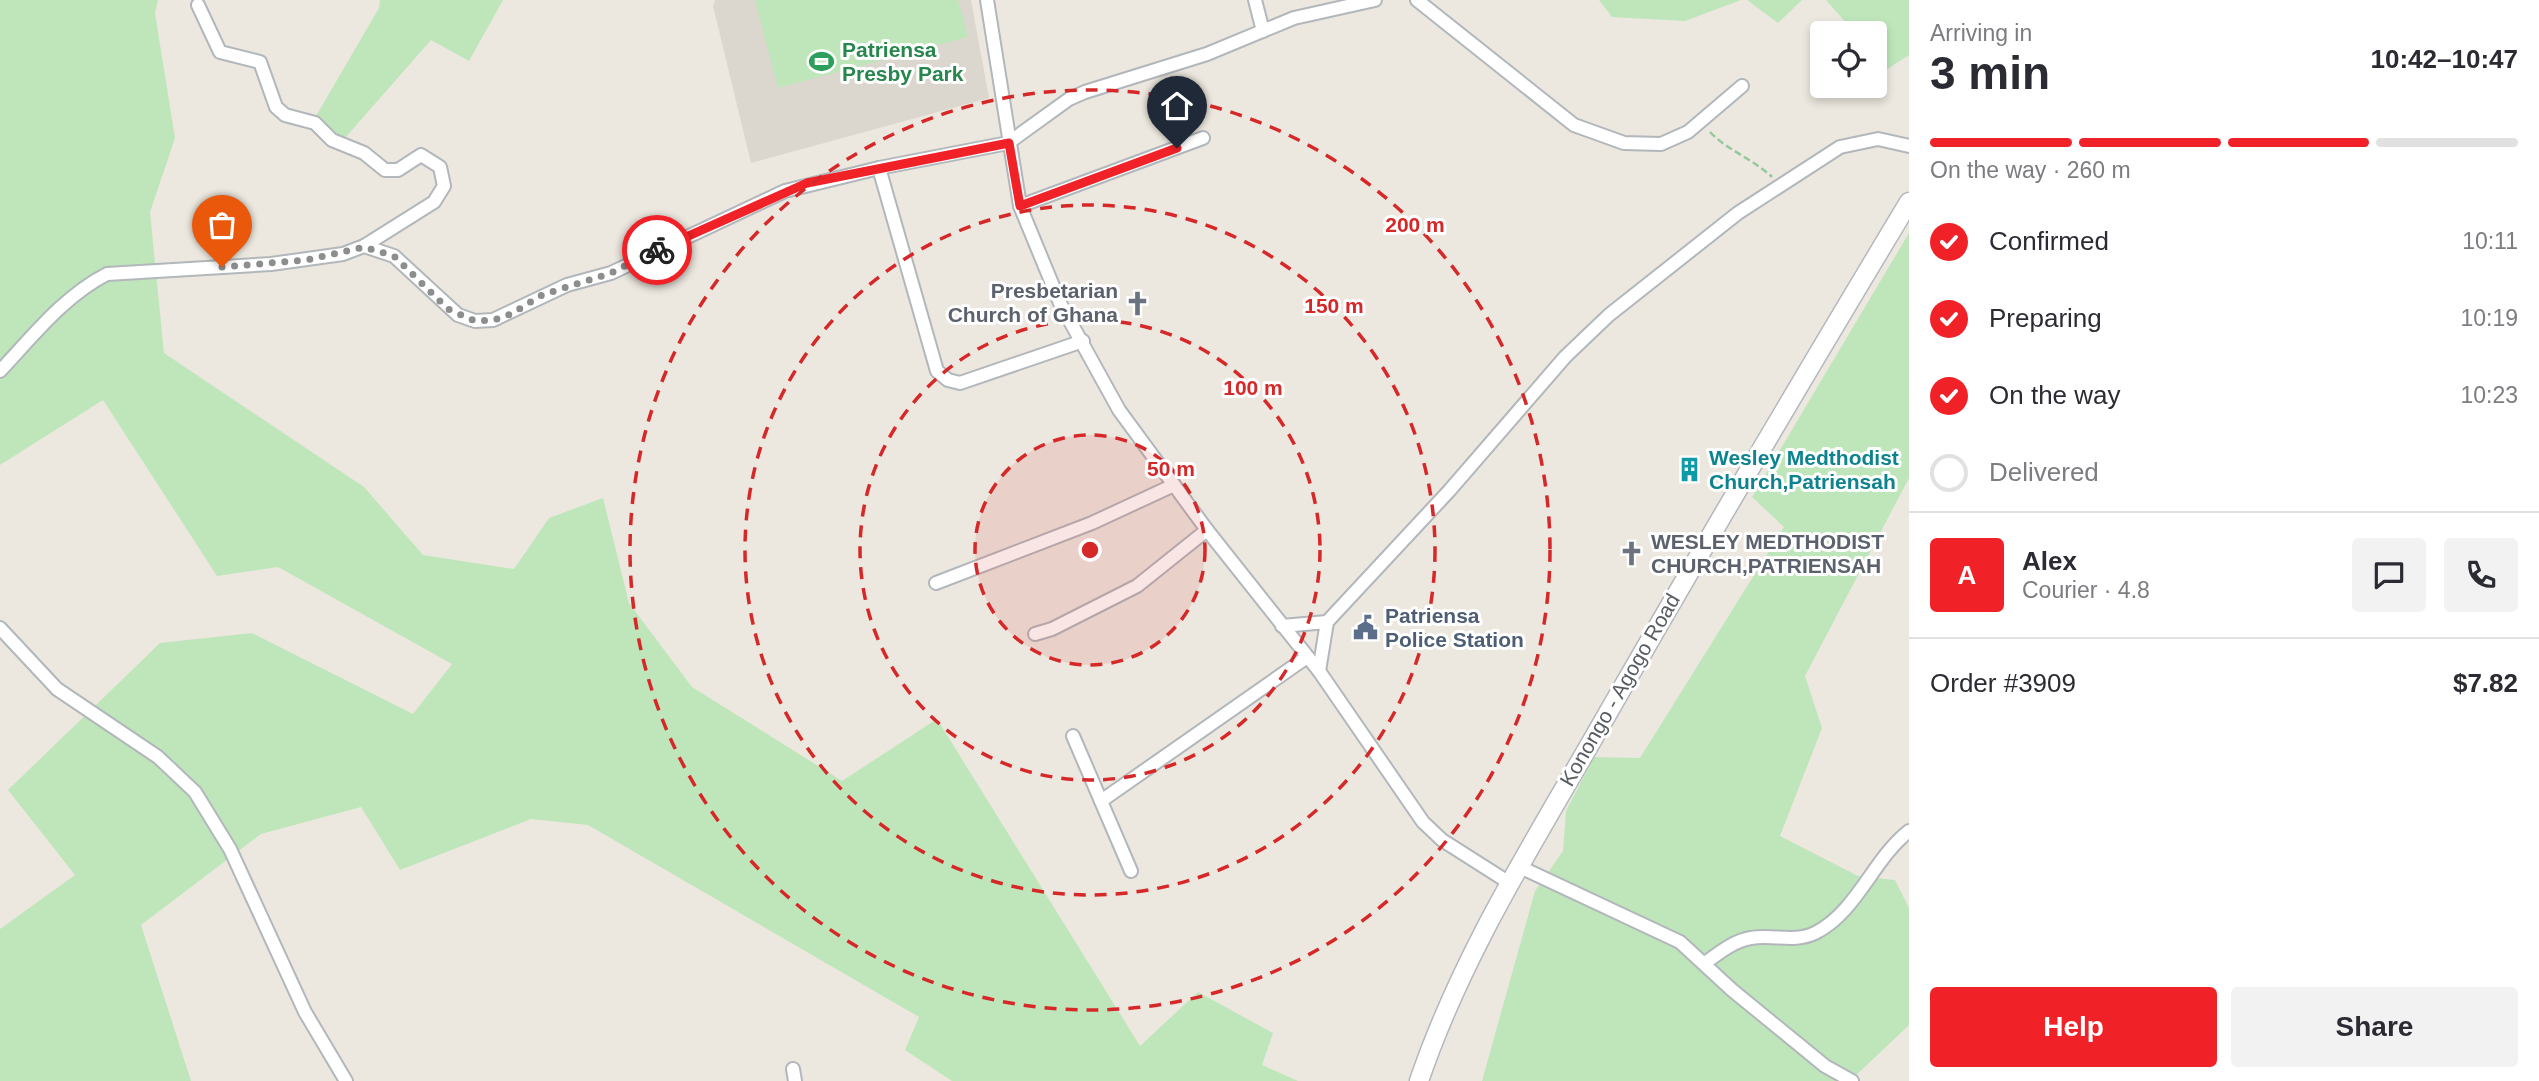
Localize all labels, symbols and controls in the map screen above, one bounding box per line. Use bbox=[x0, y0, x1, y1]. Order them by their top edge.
text: Arriving in bbox=[1930, 20, 2032, 46]
map controls bbox=[1810, 21, 1887, 98]
button: locate bbox=[1810, 21, 1887, 98]
place label: Patriensa Presby Park bbox=[842, 38, 964, 85]
text: 10:42–10:47 bbox=[2371, 44, 2518, 74]
text: 3 min bbox=[1930, 47, 2050, 99]
sports icon: Patriensa Presby Park bbox=[808, 48, 836, 76]
pin bbox=[1147, 76, 1207, 148]
icon: home bbox=[1158, 87, 1196, 125]
text: On the way · 260 m bbox=[1930, 157, 2131, 183]
pin bbox=[192, 195, 252, 267]
icon: bag bbox=[203, 206, 241, 244]
text: 200 m bbox=[1385, 213, 1445, 236]
courier bbox=[622, 215, 692, 285]
icon: check bbox=[1930, 223, 1968, 261]
text: Confirmed bbox=[1989, 226, 2109, 256]
text: 10:11 bbox=[2462, 228, 2518, 254]
icon: bike bbox=[638, 231, 676, 269]
place label: Presbetarian Church of Ghana bbox=[948, 279, 1118, 326]
church icon: Presbetarian Church of Ghana bbox=[1124, 289, 1152, 317]
text: 150 m bbox=[1304, 294, 1364, 317]
icon: check bbox=[1930, 300, 1968, 338]
text: Preparing bbox=[1989, 303, 2102, 333]
text: 10:19 bbox=[2460, 305, 2518, 331]
text: 100 m bbox=[1223, 376, 1283, 399]
icon: check bbox=[1930, 377, 1968, 415]
text: On the way bbox=[1989, 380, 2121, 410]
text: 10:23 bbox=[2460, 382, 2518, 408]
place label: Wesley Medthodist Church,Patriensah bbox=[1709, 446, 1899, 493]
building icon: Wesley Medthodist Church,Patriensah bbox=[1675, 456, 1703, 484]
text: 50 m bbox=[1147, 457, 1195, 480]
text: Delivered bbox=[1989, 457, 2099, 487]
place label: WESLEY MEDTHODIST CHURCH,PATRIENSAH bbox=[1651, 530, 1884, 577]
centre of rings bbox=[1078, 538, 1102, 562]
button: chat bbox=[2352, 538, 2426, 612]
button: phone bbox=[2444, 538, 2518, 612]
church icon: WESLEY MEDTHODIST CHURCH,PATRIENSAH bbox=[1617, 540, 1645, 568]
text: Alex bbox=[2022, 546, 2077, 576]
text: A bbox=[1958, 560, 1976, 590]
text: Courier · 4.8 bbox=[2022, 577, 2150, 603]
street label: Konongo - Agogo Road bbox=[1555, 589, 1684, 790]
place label: Patriensa Police Station bbox=[1385, 604, 1524, 651]
public building icon: Patriensa Police Station bbox=[1351, 614, 1379, 642]
text: Order #3909 bbox=[1930, 668, 2076, 698]
text: $7.82 bbox=[2453, 668, 2518, 698]
button: Help bbox=[1930, 987, 2217, 1067]
button: Share bbox=[2231, 987, 2518, 1067]

